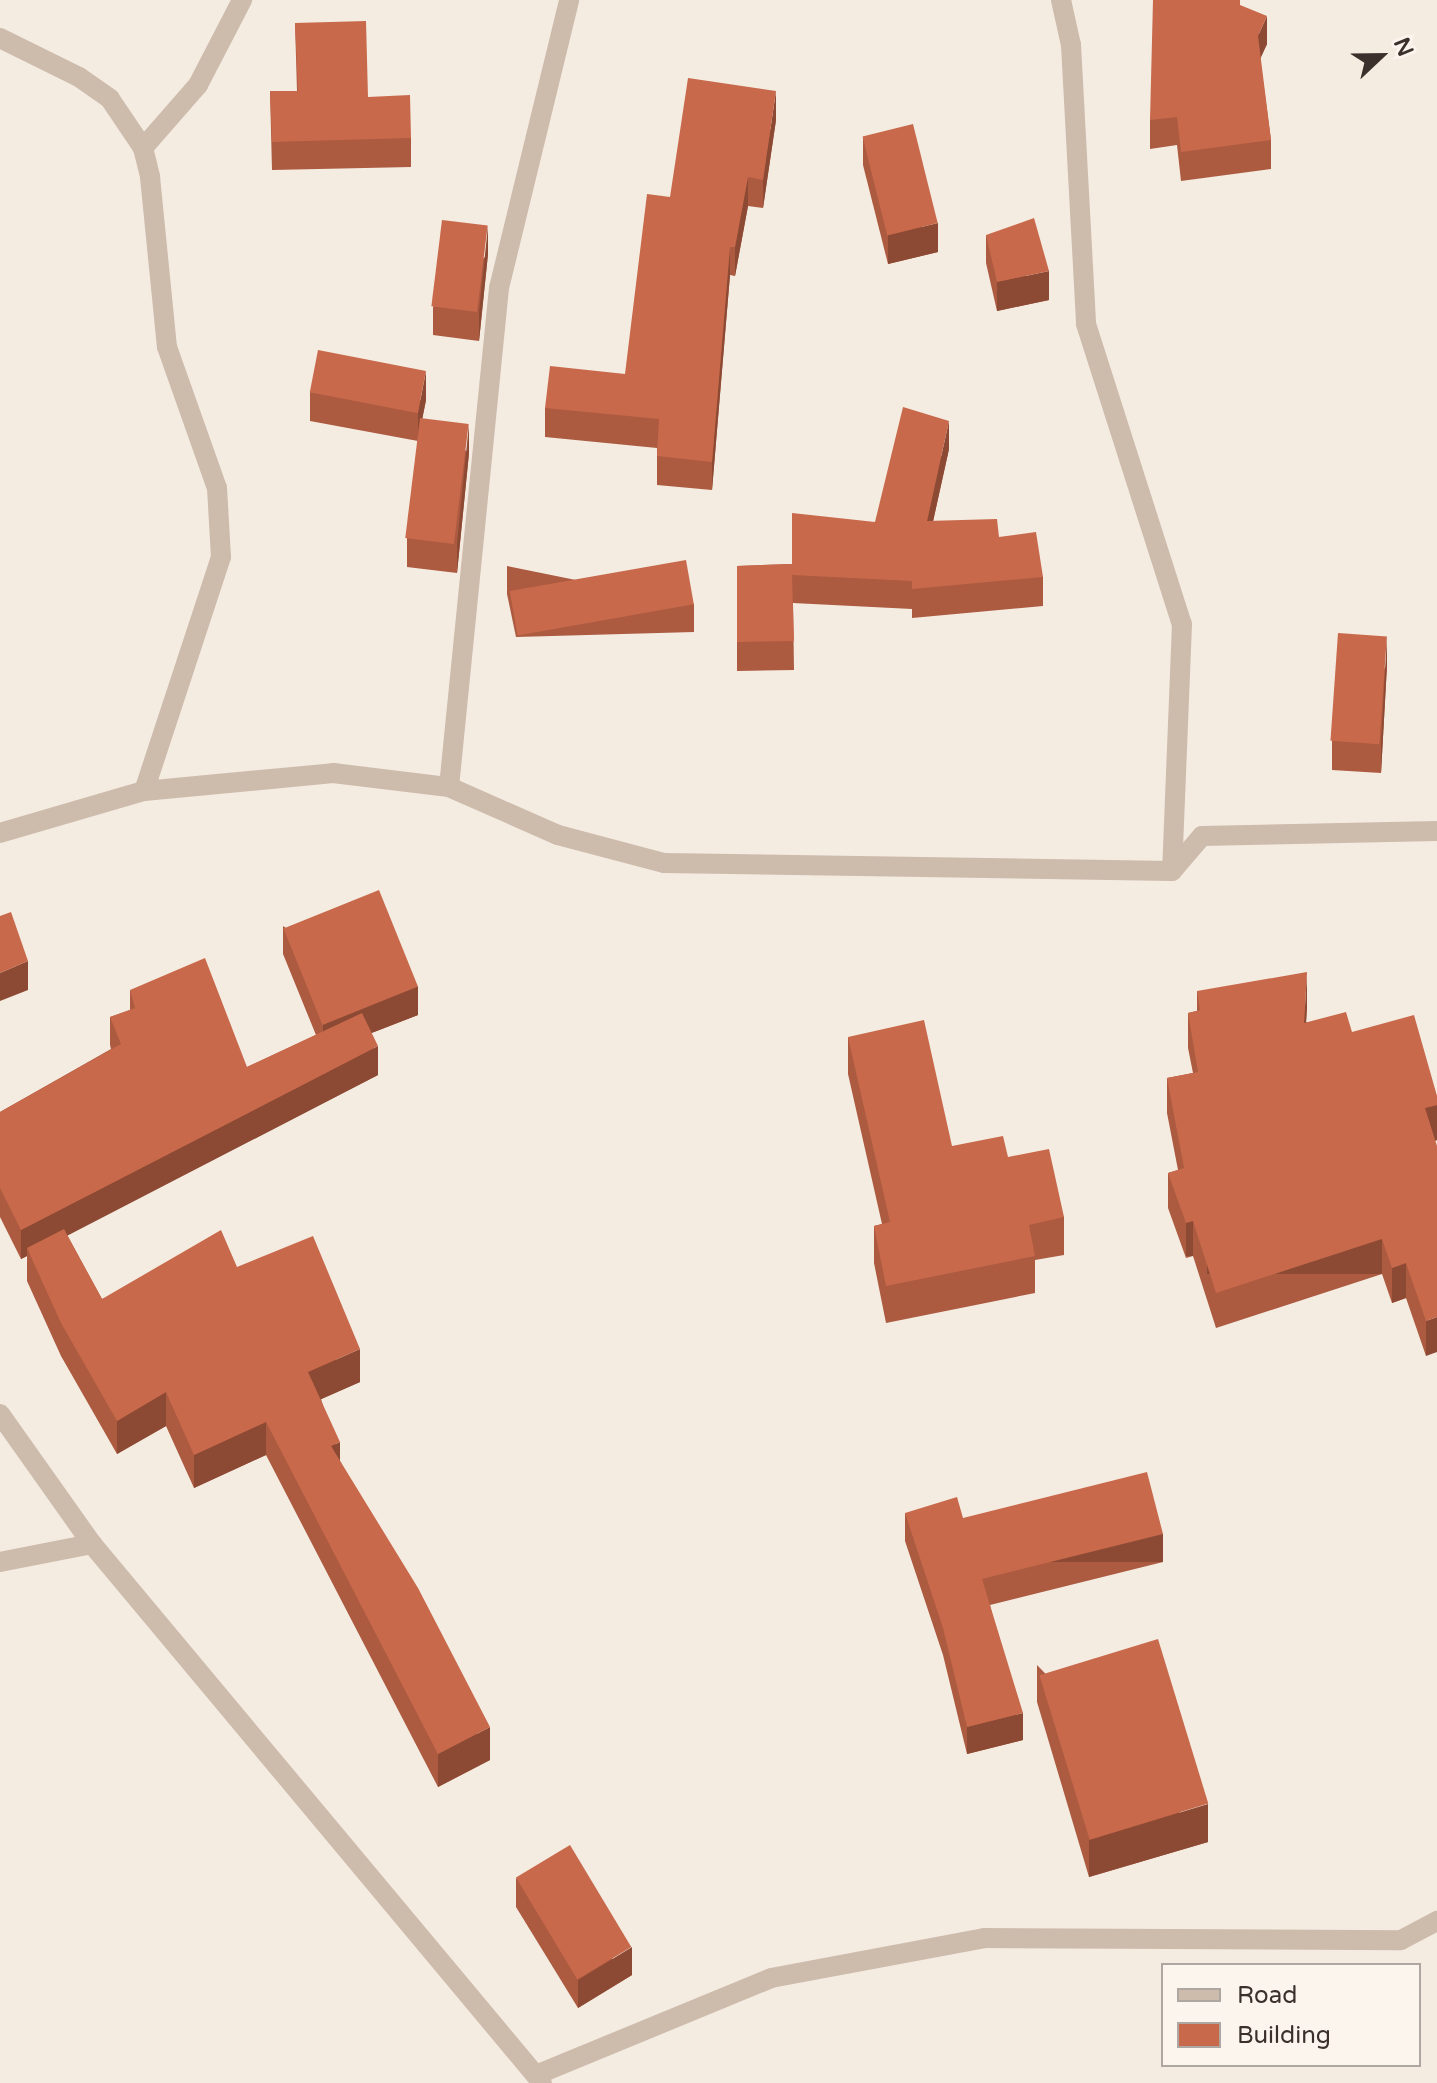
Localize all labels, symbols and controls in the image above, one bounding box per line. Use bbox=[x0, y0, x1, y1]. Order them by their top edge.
north arrow bbox=[1341, 16, 1421, 96]
text: N bbox=[1388, 34, 1419, 60]
legend bbox=[1161, 1963, 1421, 2067]
text: Road bbox=[1237, 1981, 1297, 2010]
text: Building bbox=[1237, 2021, 1331, 2050]

